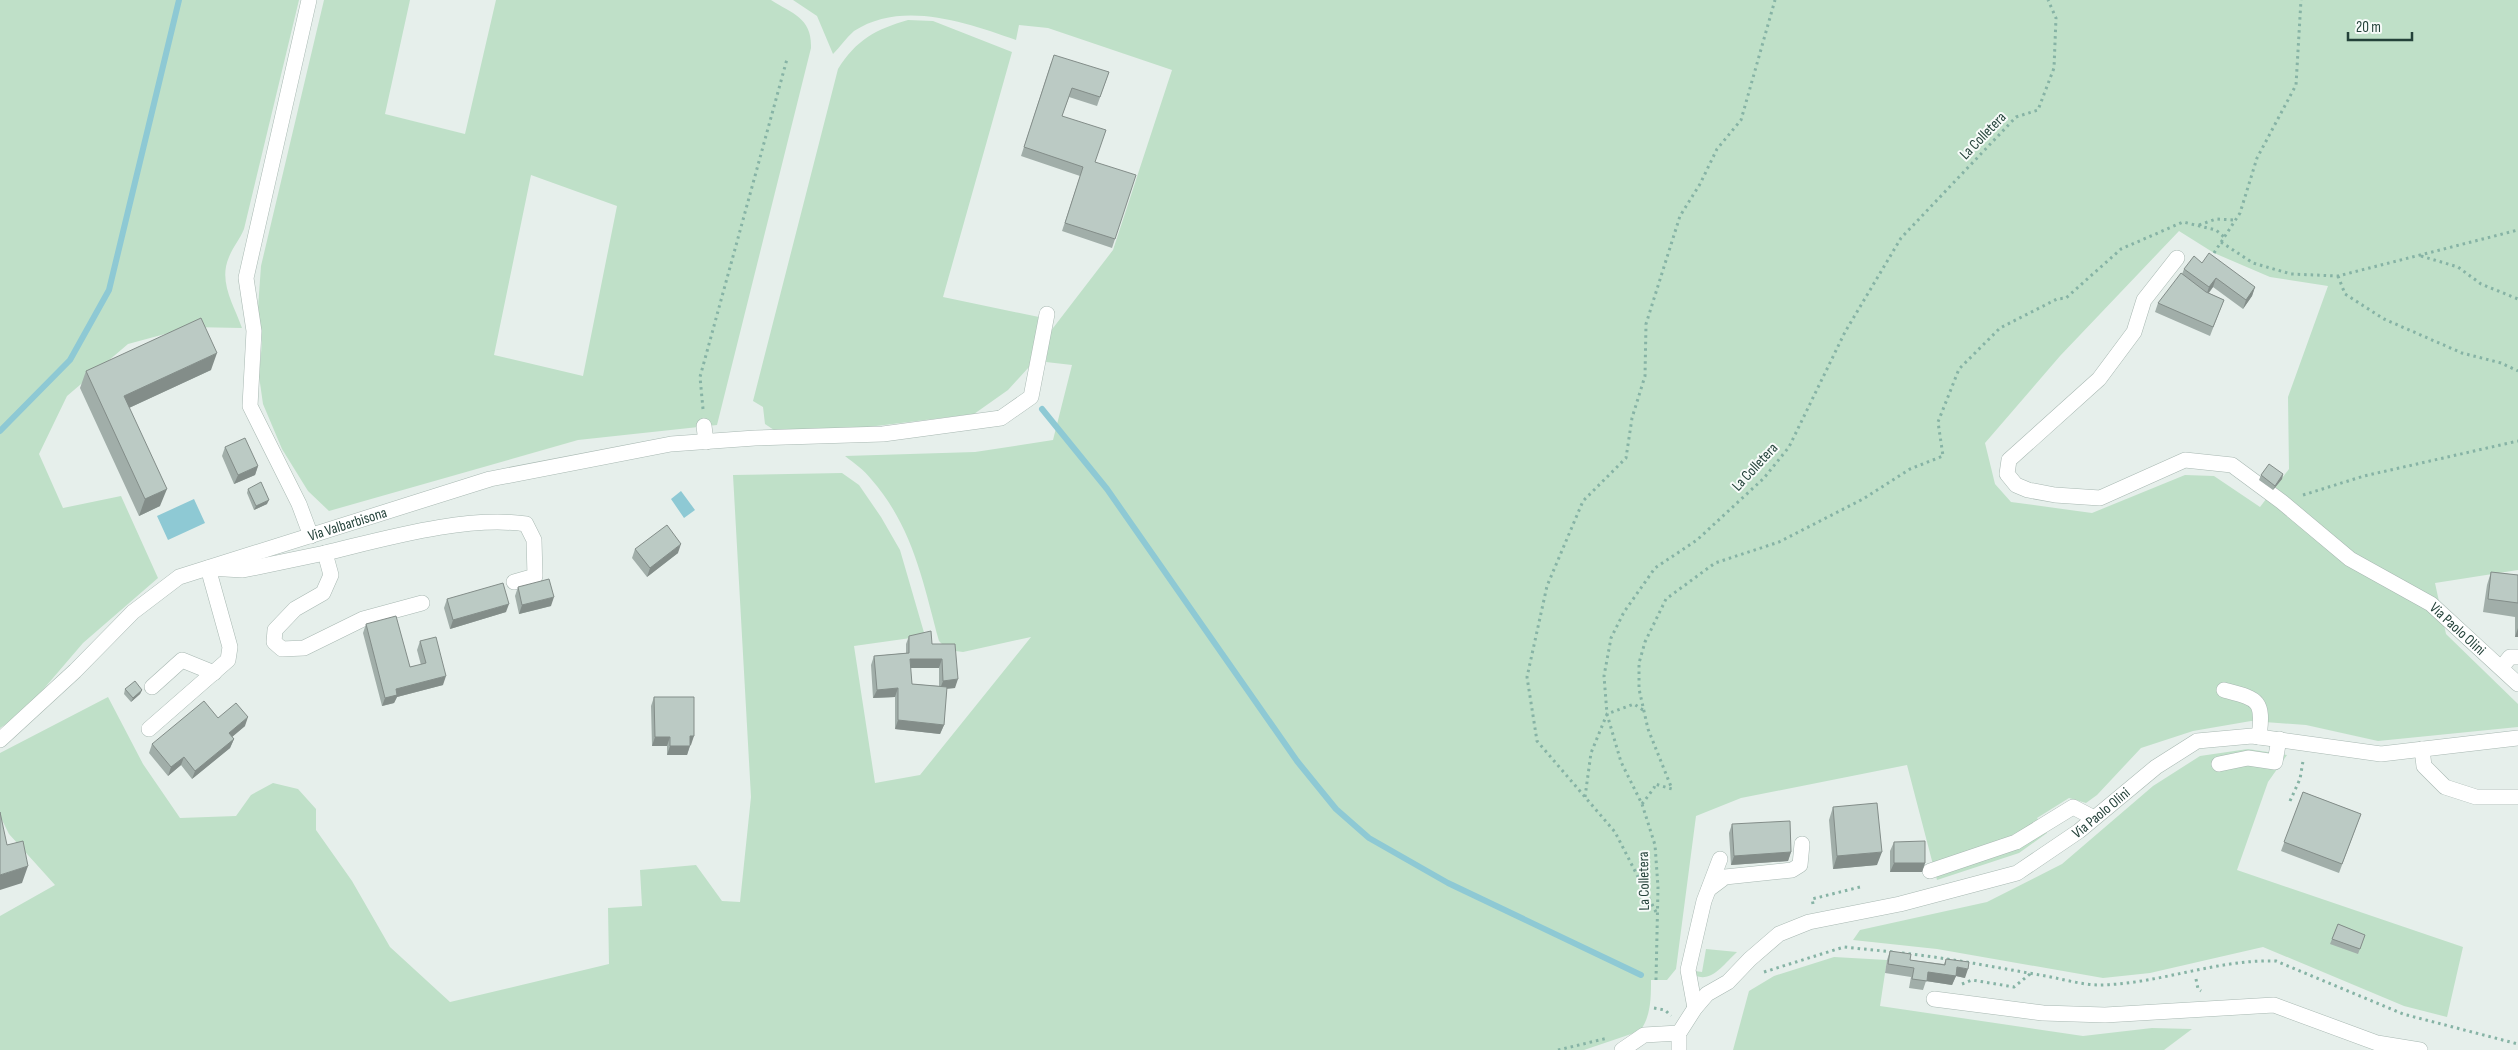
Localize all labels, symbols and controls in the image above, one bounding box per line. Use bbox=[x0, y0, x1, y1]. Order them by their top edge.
scale bar bbox=[2348, 10, 2412, 42]
text: 20 m bbox=[2356, 18, 2381, 37]
street label: La Colletera bbox=[1956, 108, 2010, 164]
street label: La Colletera bbox=[1728, 439, 1782, 495]
street label: Via Valbarbisona bbox=[306, 503, 389, 545]
street label: Via Paolo Olini bbox=[2426, 598, 2490, 659]
street label: Via Paolo Olini bbox=[2068, 783, 2134, 842]
street label: La Colletera bbox=[1634, 851, 1654, 911]

